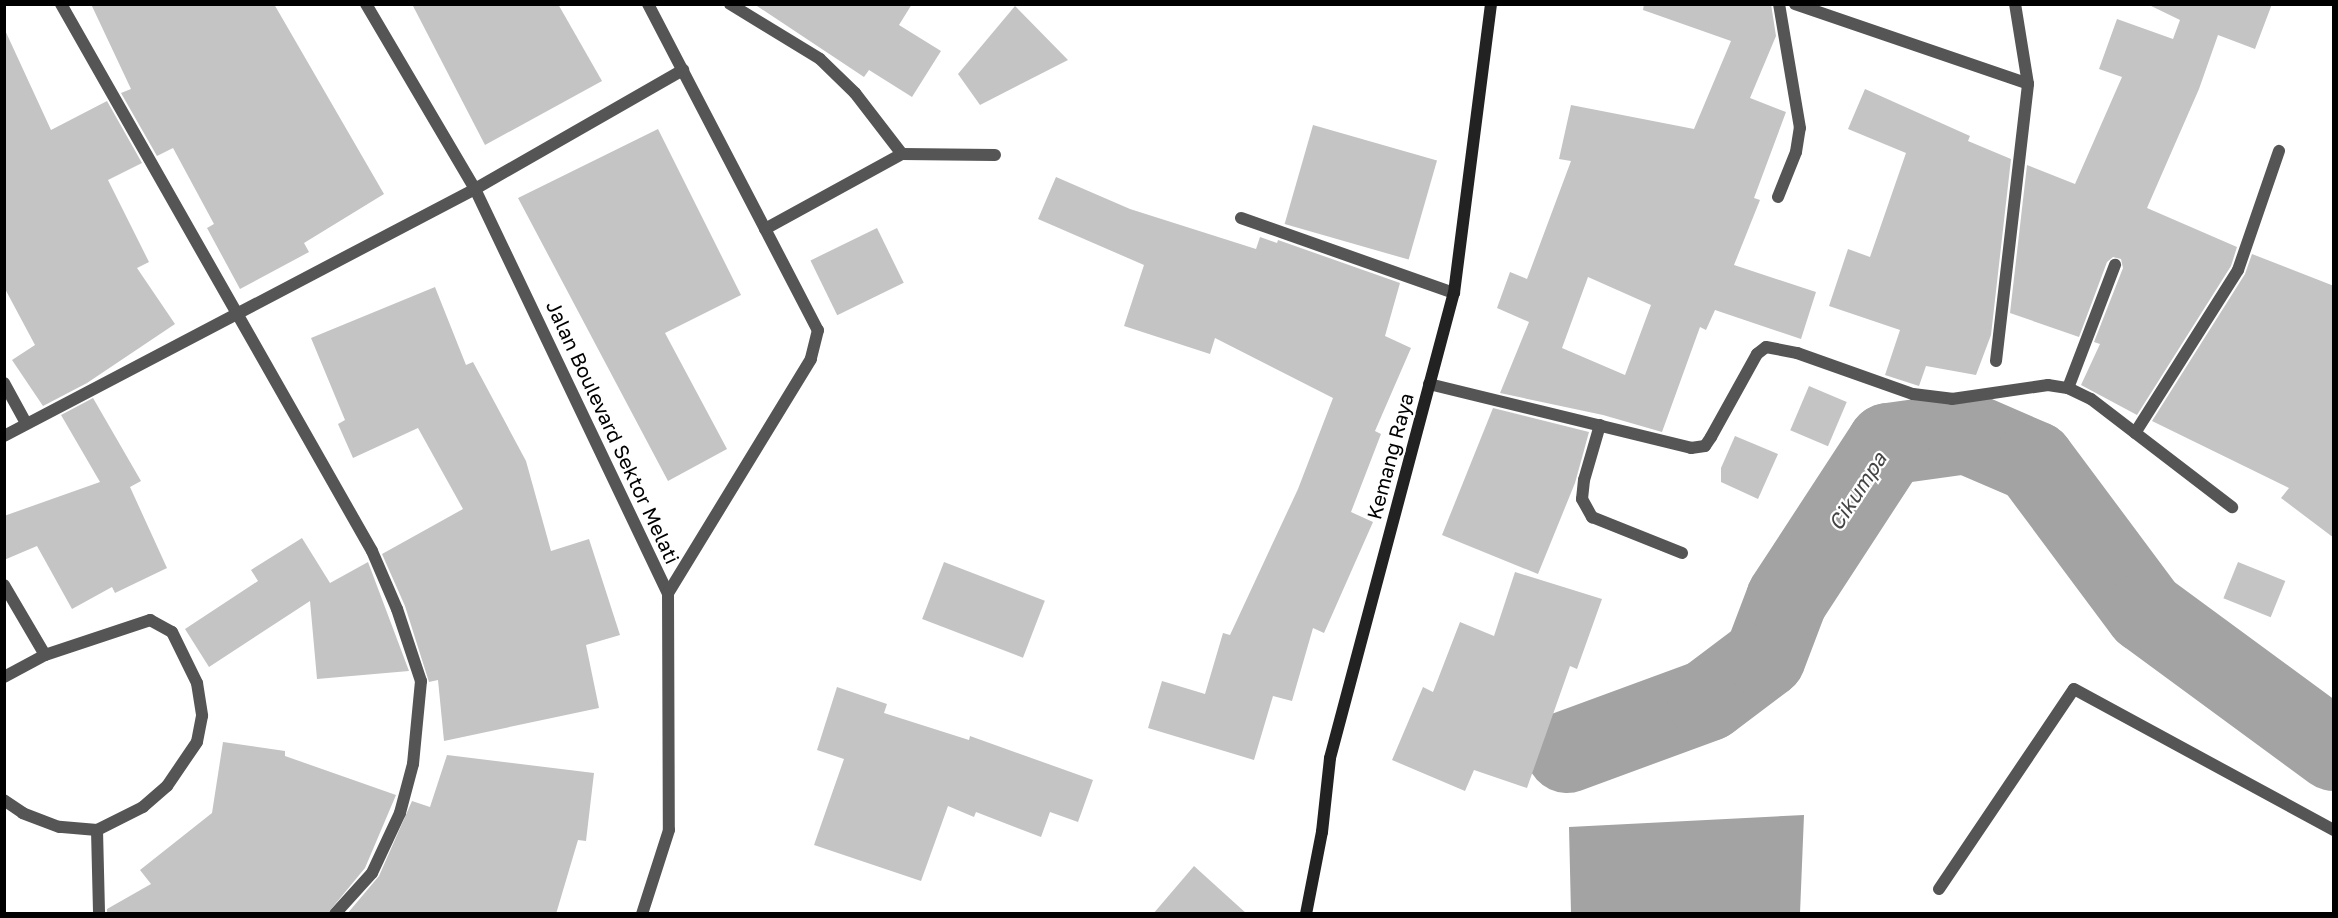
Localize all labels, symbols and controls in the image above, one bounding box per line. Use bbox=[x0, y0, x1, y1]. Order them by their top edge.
street label: Jalan Boulevard Sektor Melati bbox=[541, 297, 685, 567]
street label: Kemang Raya bbox=[1362, 390, 1418, 522]
water label: Cikumpa bbox=[1823, 447, 1891, 535]

